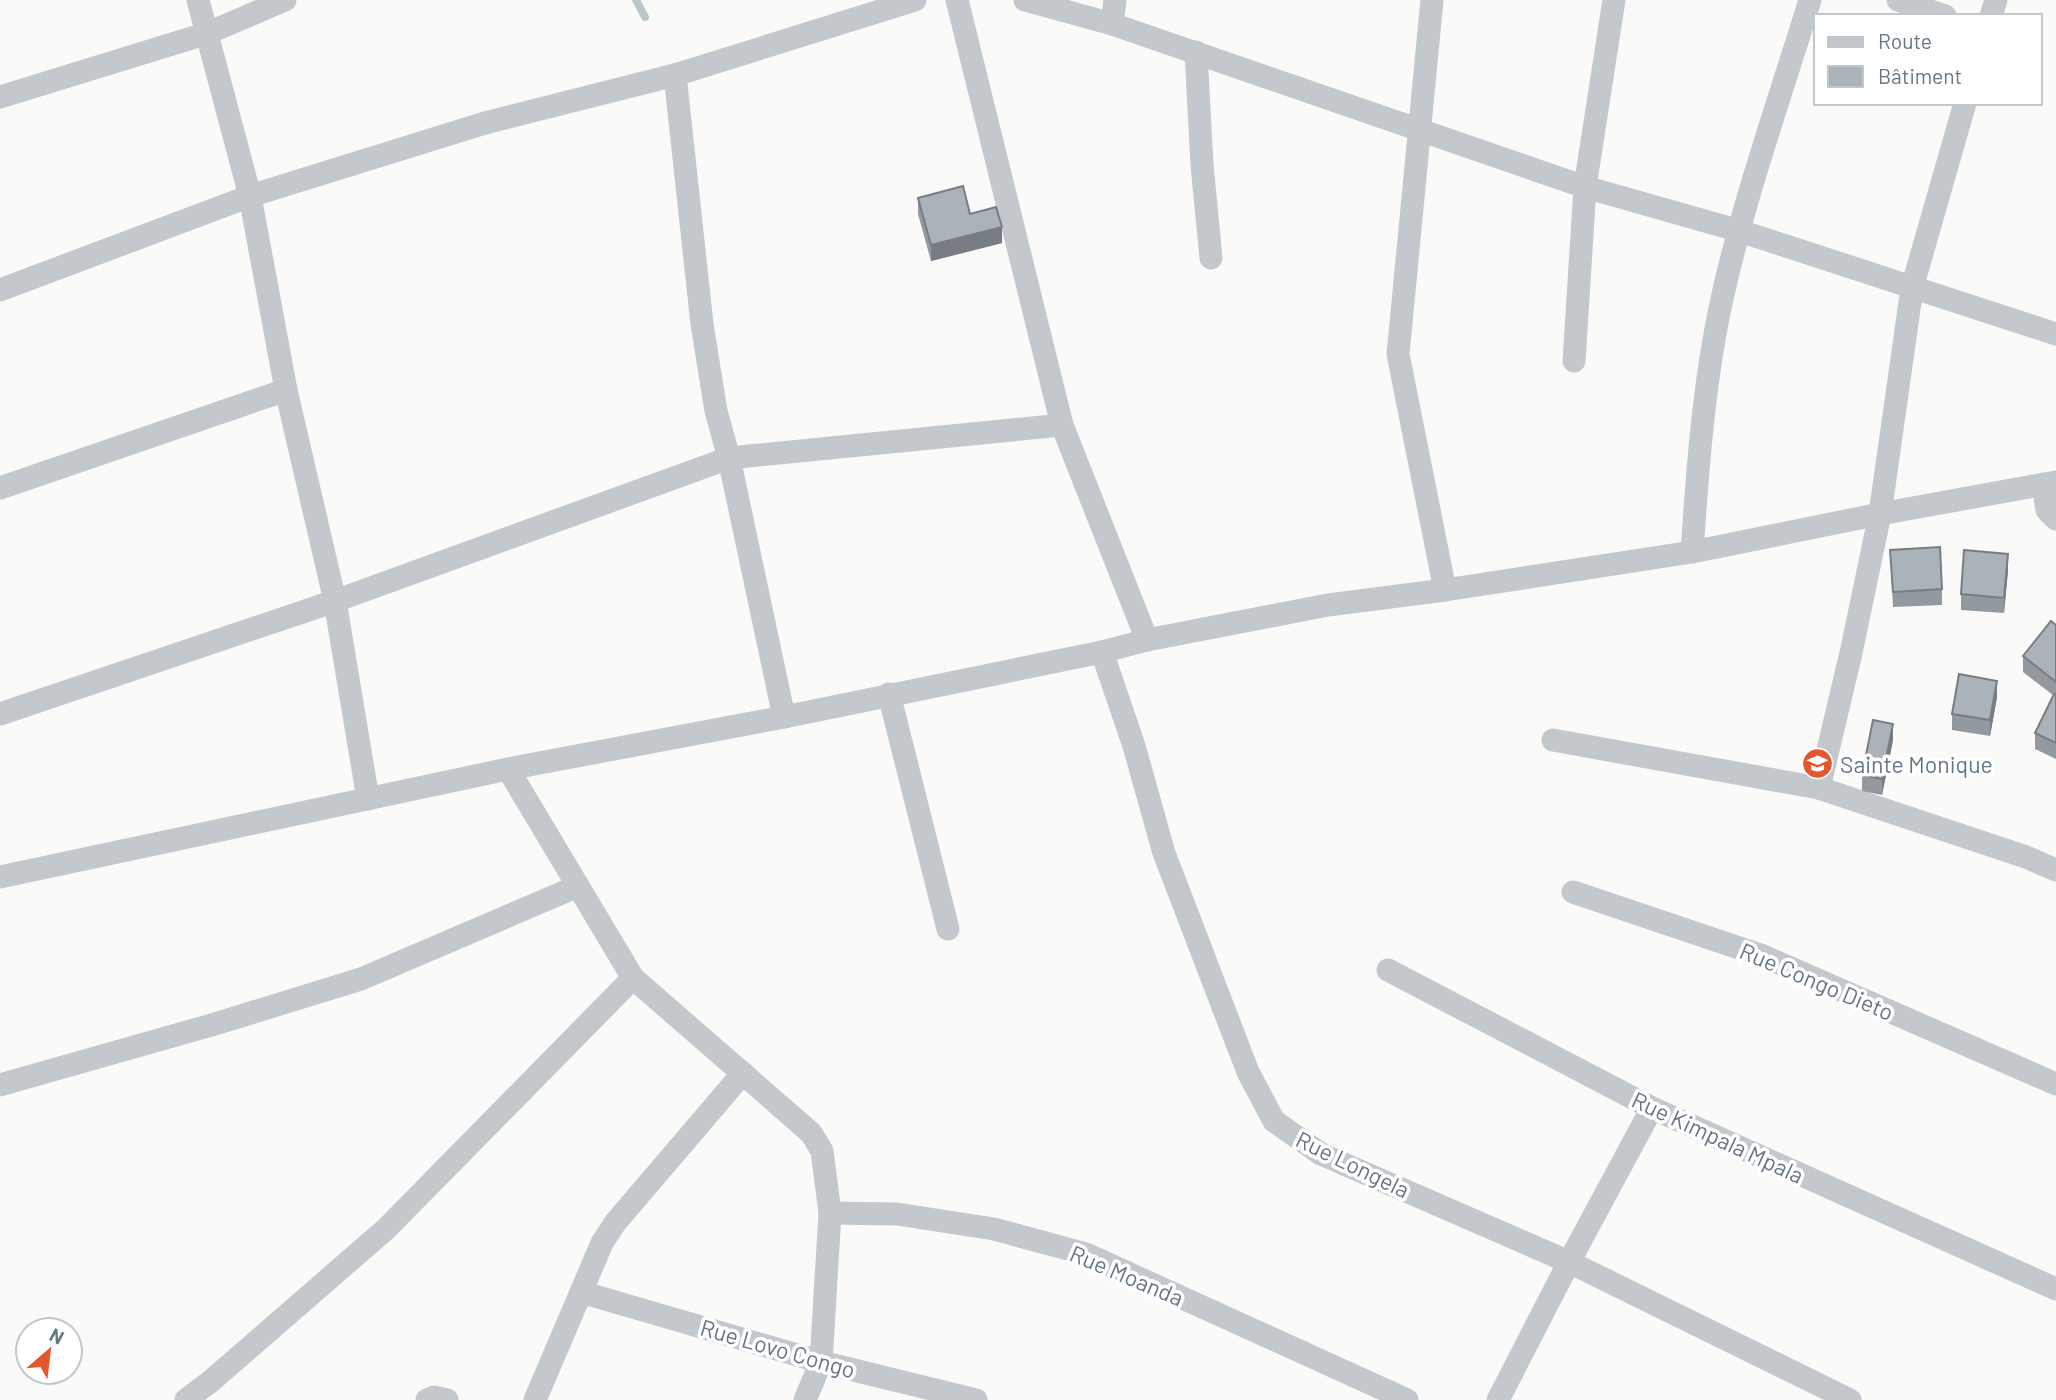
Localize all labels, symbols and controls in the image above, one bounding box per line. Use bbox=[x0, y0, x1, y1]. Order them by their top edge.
legend bbox=[1814, 14, 2042, 105]
text: Route bbox=[1878, 28, 1932, 53]
text: Bâtiment bbox=[1878, 63, 1962, 88]
school or university icon: Sainte Monique bbox=[1800, 747, 1834, 781]
place label: Sainte Monique bbox=[1840, 750, 1993, 778]
street label: Rue Congo Dieto bbox=[1736, 936, 1898, 1026]
street label: Rue Kimpala Mpala bbox=[1628, 1085, 1808, 1189]
street label: Rue Longela bbox=[1292, 1124, 1414, 1204]
street label: Rue Moanda bbox=[1066, 1239, 1188, 1311]
street label: Rue Lovo Congo bbox=[697, 1313, 859, 1383]
north arrow bbox=[14, 1316, 84, 1386]
text: N bbox=[46, 1322, 68, 1349]

